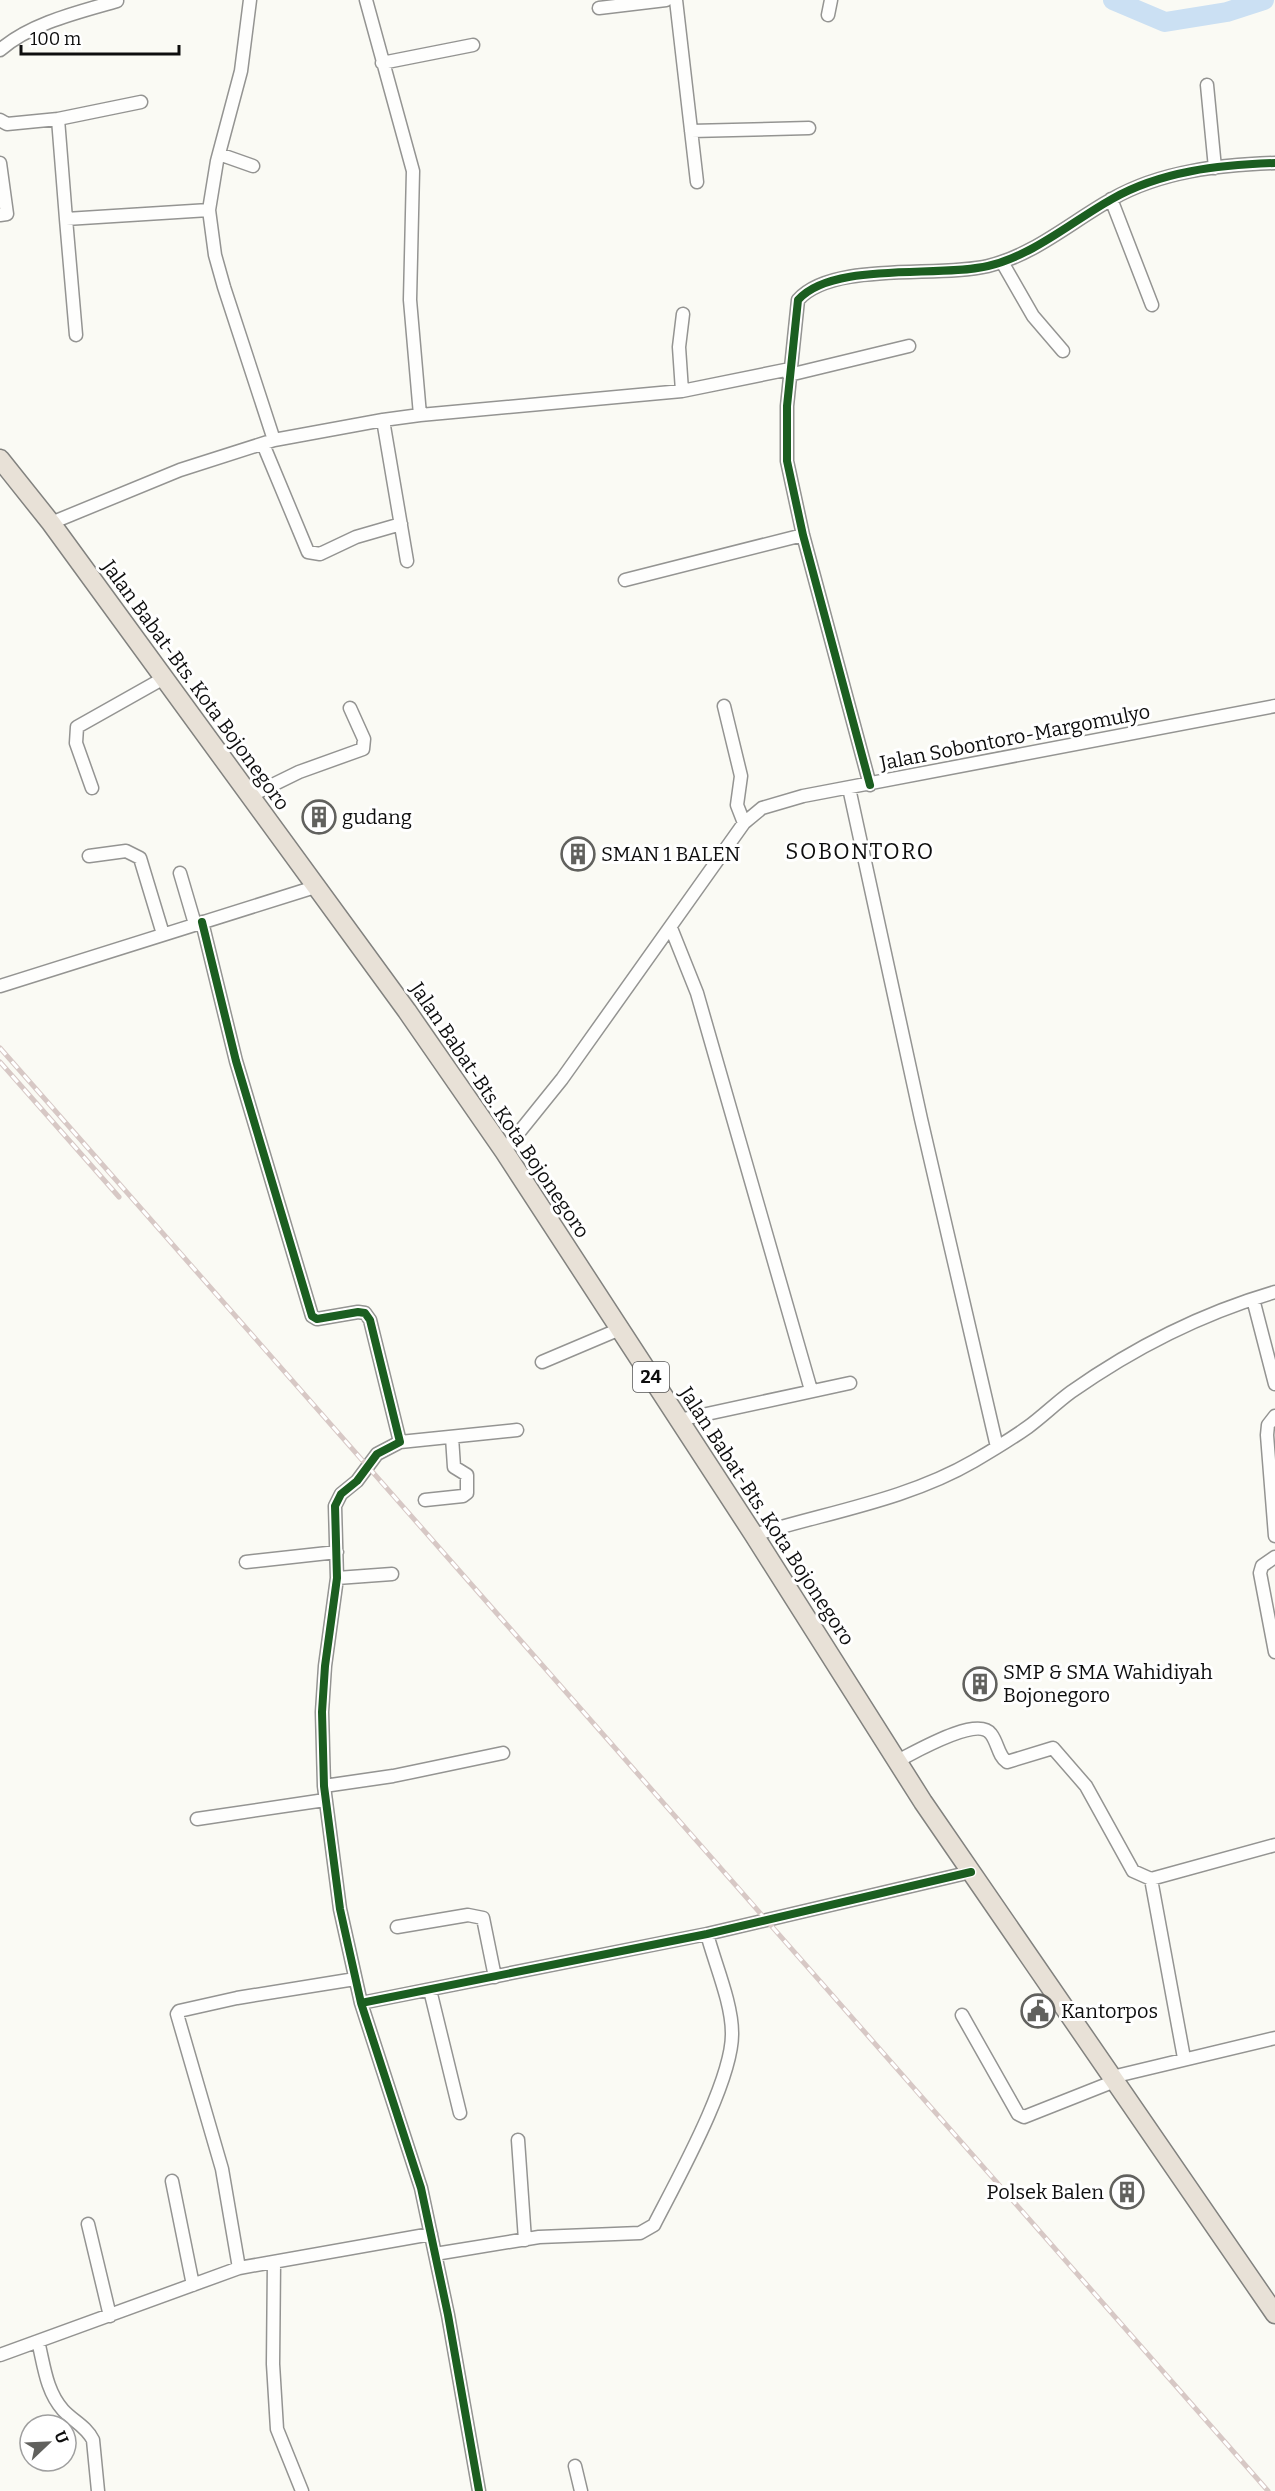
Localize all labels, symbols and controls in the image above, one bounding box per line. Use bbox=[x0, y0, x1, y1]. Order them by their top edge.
scale bar bbox=[21, 18, 178, 56]
text: 100 m bbox=[30, 28, 81, 50]
street label: Jalan Babat-Bts. Kota Bojonegoro bbox=[96, 554, 295, 815]
street label: Jalan Sobontoro-Margomulyo bbox=[877, 699, 1152, 775]
building icon: gudang bbox=[301, 799, 337, 835]
place label: gudang bbox=[342, 805, 412, 829]
building icon: SMAN 1 BALEN bbox=[560, 836, 596, 872]
district label: SOBONTORO bbox=[785, 838, 935, 865]
place label: SMAN 1 BALEN bbox=[601, 842, 741, 866]
street label: Jalan Babat-Bts. Kota Bojonegoro bbox=[404, 977, 595, 1243]
road number: 24 bbox=[633, 1362, 669, 1392]
street label: Jalan Babat-Bts. Kota Bojonegoro bbox=[673, 1381, 860, 1650]
place label: SMP & SMA Wahidiyah Bojonegoro bbox=[1003, 1660, 1213, 1708]
building icon: SMP & SMA Wahidiyah Bojonegoro bbox=[962, 1666, 998, 1702]
public building icon: Kantorpos bbox=[1020, 1993, 1056, 2029]
place label: Kantorpos bbox=[1061, 1999, 1158, 2023]
building icon: Polsek Balen bbox=[1109, 2174, 1145, 2210]
place label: Polsek Balen bbox=[987, 2180, 1104, 2204]
north arrow bbox=[18, 2413, 78, 2473]
text: U bbox=[50, 2428, 72, 2447]

